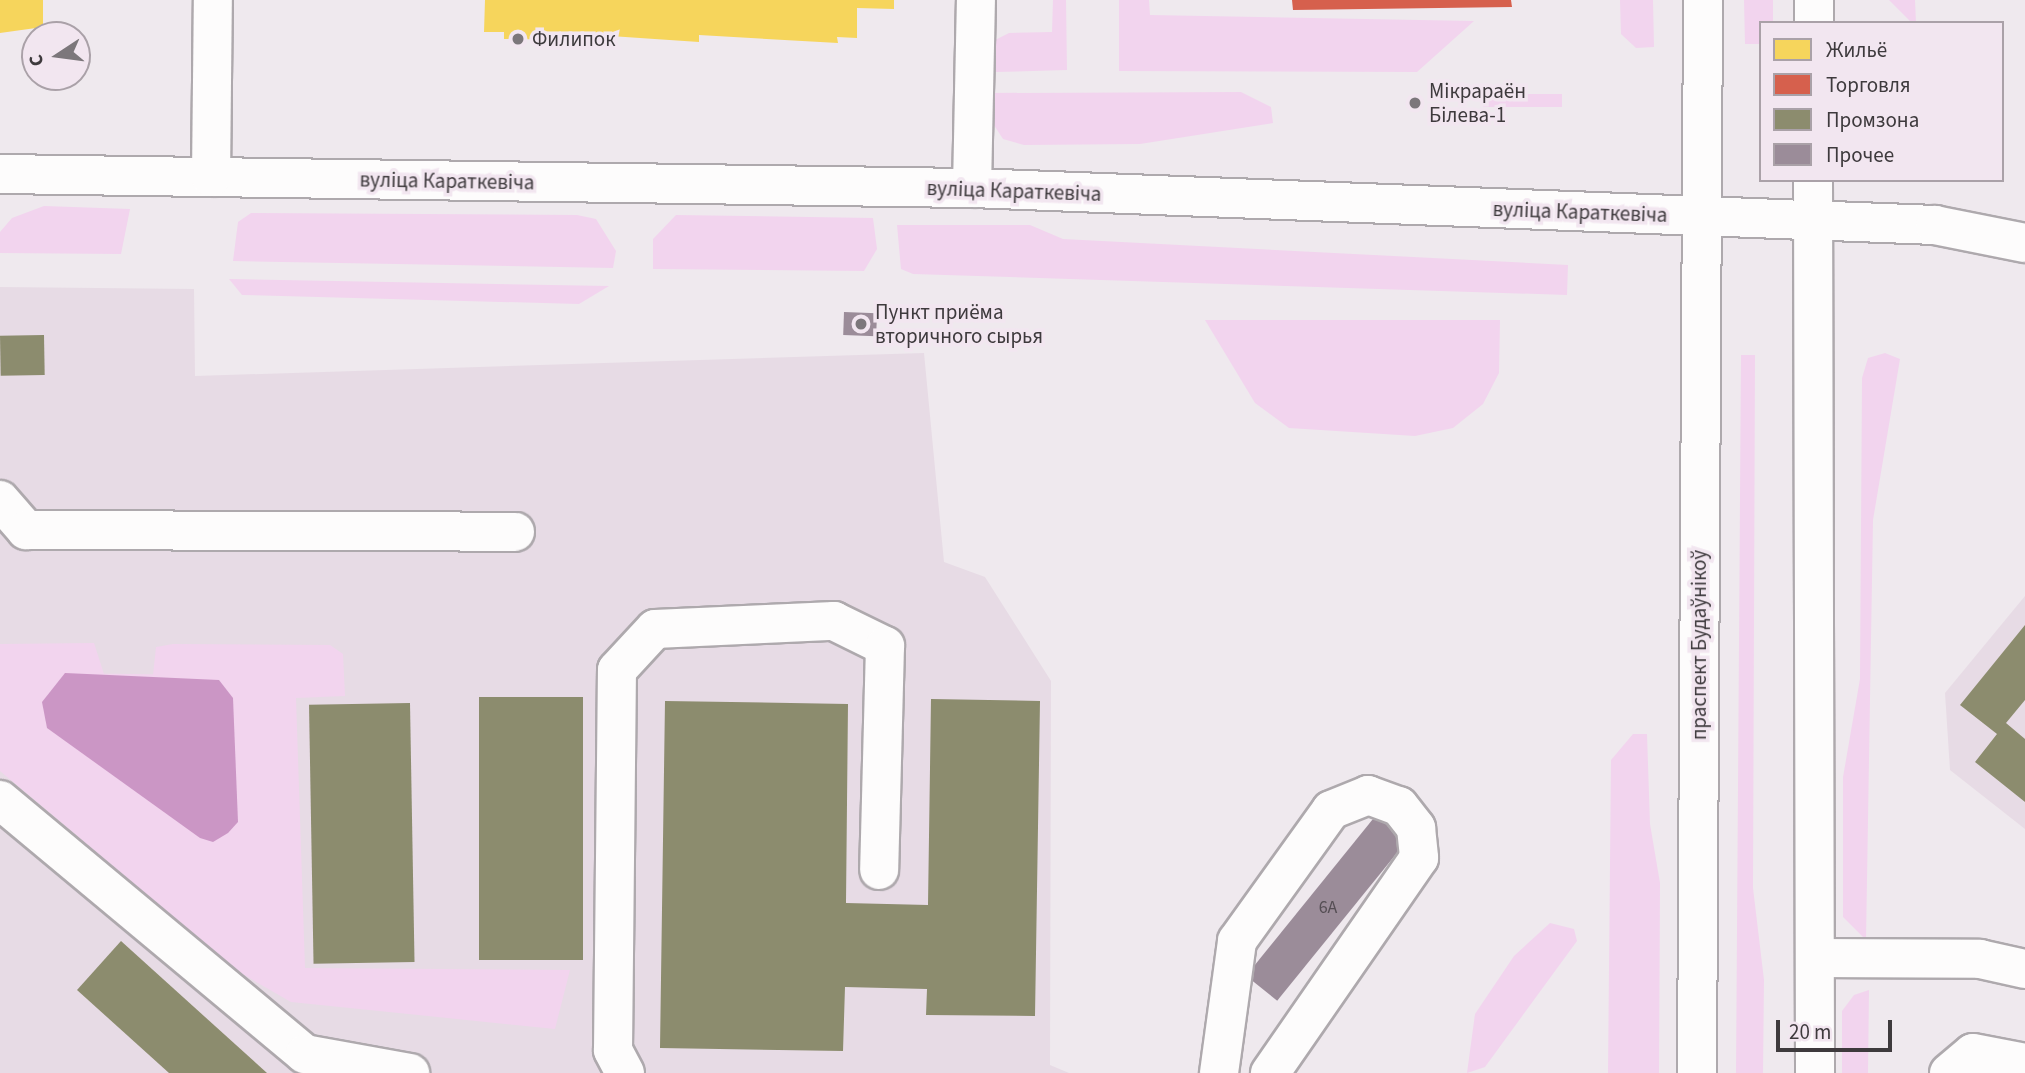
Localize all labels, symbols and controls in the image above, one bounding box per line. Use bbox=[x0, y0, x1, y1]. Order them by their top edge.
north arrow bbox=[21, 21, 91, 91]
legend bbox=[1759, 21, 2004, 182]
place label: Филипок bbox=[532, 26, 616, 52]
marker: Филипок bbox=[510, 31, 526, 47]
text: Жильё bbox=[1826, 35, 1887, 65]
text: С bbox=[23, 52, 51, 69]
text: Торговля bbox=[1826, 70, 1911, 100]
place label: Мікрараён Білева-1 bbox=[1429, 78, 1526, 128]
marker: Мікрараён Білева-1 bbox=[1407, 95, 1423, 111]
text: Промзона bbox=[1826, 105, 1919, 135]
text: Прочее bbox=[1826, 140, 1894, 170]
street label: вуліца Караткевіча bbox=[359, 167, 535, 195]
street label: вуліца Караткевіча bbox=[926, 175, 1102, 207]
street label: вуліца Караткевіча bbox=[1492, 196, 1668, 228]
place label: Пункт приёма вторичного сырья bbox=[875, 299, 1043, 349]
marker: Пункт приёма вторичного сырья bbox=[853, 316, 869, 332]
street label: праспект Будаўнікоў bbox=[1686, 550, 1712, 740]
house number: 6А bbox=[1319, 897, 1337, 919]
scale bar bbox=[1780, 1006, 1896, 1050]
text: 20 m bbox=[1789, 1017, 1831, 1047]

